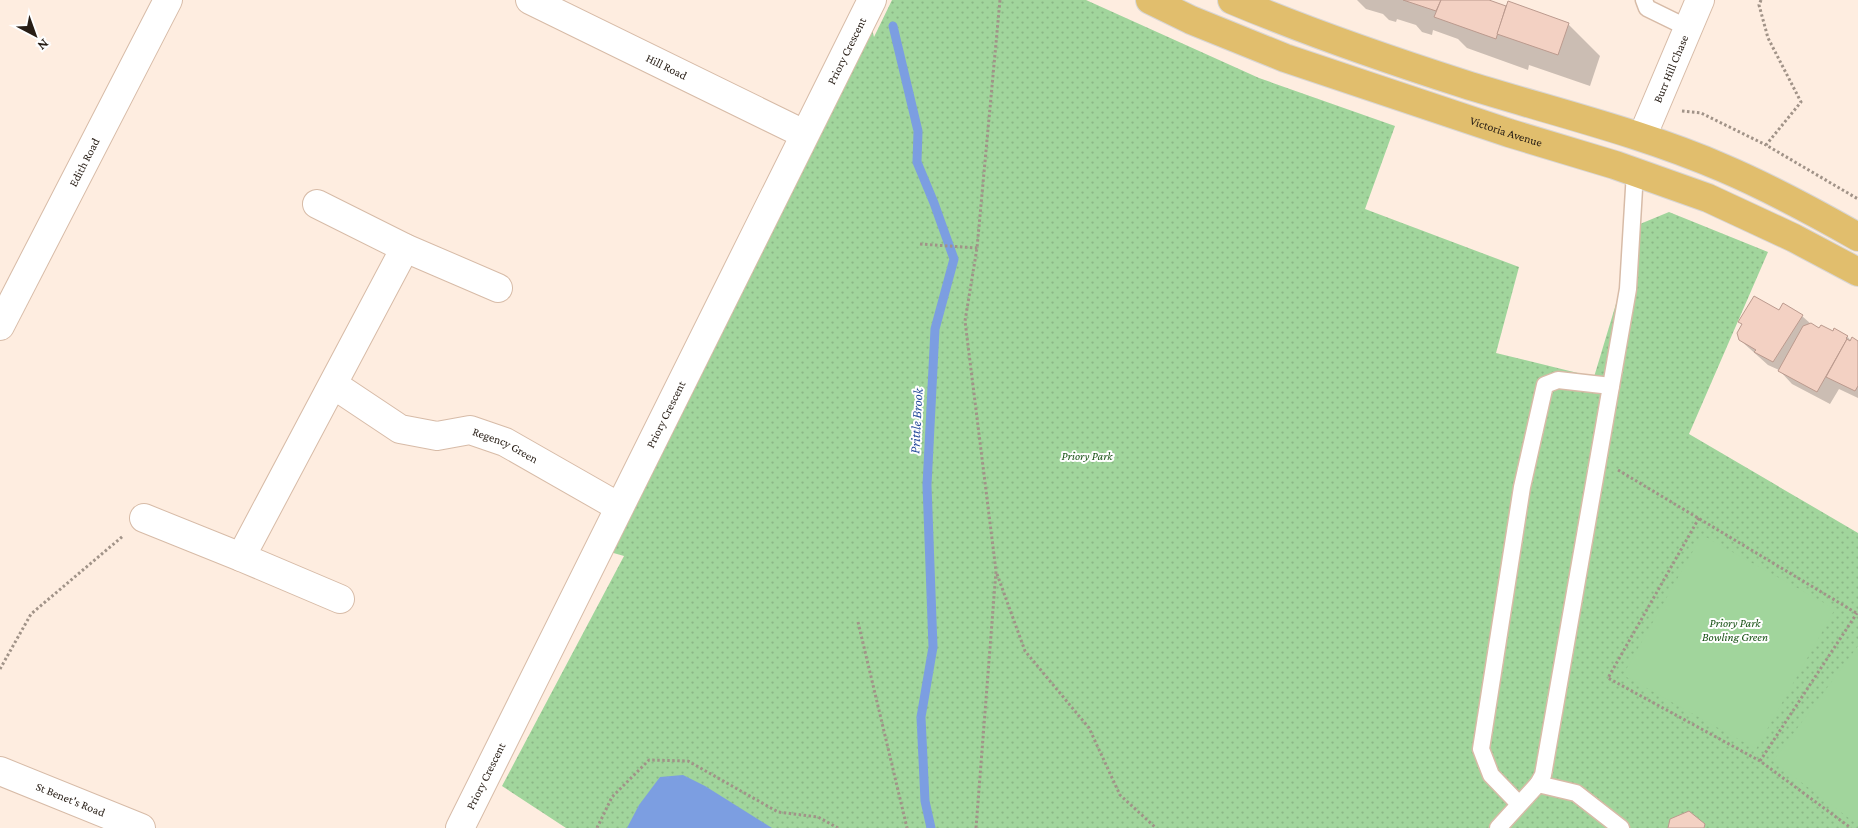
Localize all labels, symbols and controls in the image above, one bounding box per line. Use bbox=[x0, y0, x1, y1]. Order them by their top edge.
north arrow bbox=[10, 10, 60, 60]
street label: Priory Crescent bbox=[824, 14, 870, 87]
street label: Burr Hill Chase bbox=[1650, 33, 1691, 105]
text: N bbox=[34, 36, 52, 54]
street label: Hill Road bbox=[644, 51, 690, 83]
street label: Victoria Avenue bbox=[1468, 113, 1544, 150]
street label: Edith Road bbox=[66, 135, 103, 189]
street label: Priory Crescent bbox=[643, 378, 689, 450]
water label: Prittle Brook bbox=[906, 387, 926, 454]
street label: Regency Green bbox=[471, 424, 541, 467]
park label: Priory Park bbox=[1061, 449, 1113, 463]
park label: Priory Park Bowling Green bbox=[1702, 616, 1768, 644]
street label: Priory Crescent bbox=[463, 739, 509, 812]
street label: St Benet's Road bbox=[34, 779, 108, 820]

